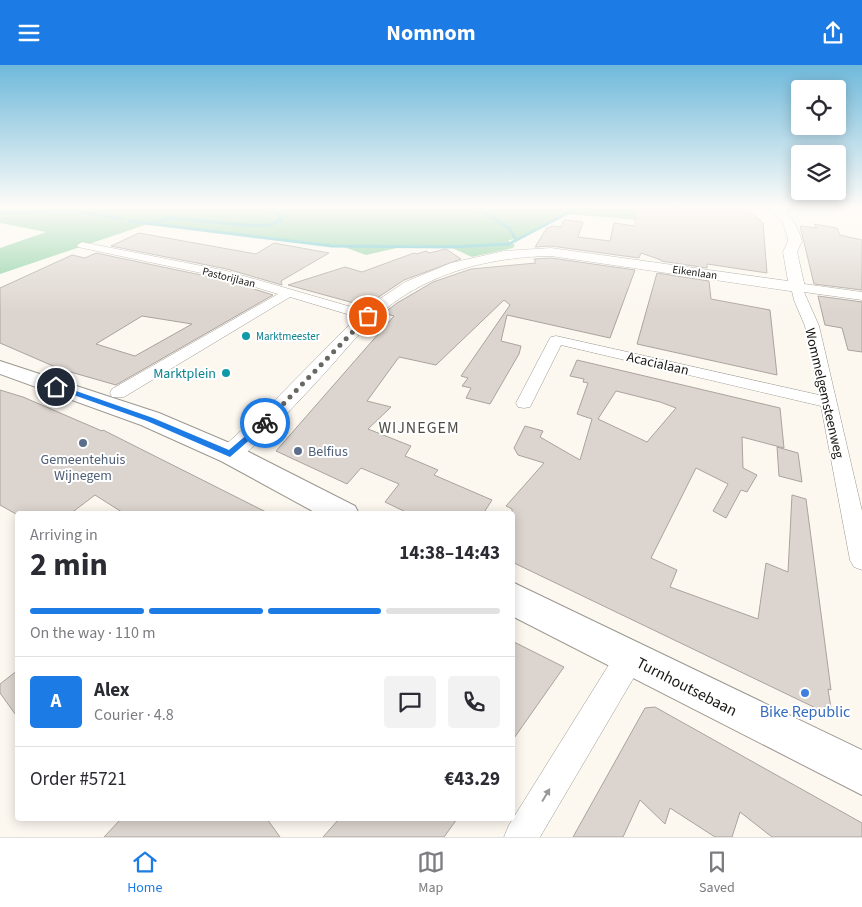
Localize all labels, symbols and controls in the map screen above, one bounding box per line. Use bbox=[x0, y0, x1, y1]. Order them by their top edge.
text: Nomnom bbox=[386, 17, 476, 49]
icon: menu bbox=[15, 19, 43, 47]
icon: share bbox=[819, 19, 847, 47]
map controls bbox=[791, 80, 846, 200]
button: locate bbox=[791, 80, 846, 135]
button: layers bbox=[791, 145, 846, 200]
street label: Eikenlaan bbox=[672, 262, 718, 283]
street label: Pastorijlaan bbox=[201, 264, 257, 291]
pin bbox=[347, 295, 389, 337]
icon: bag bbox=[354, 302, 382, 330]
street label: Wommelgemsteenweg bbox=[799, 326, 849, 460]
place label: Marktmeester bbox=[256, 329, 320, 344]
marker: Marktmeester bbox=[240, 330, 252, 342]
street label: Acacialaan bbox=[625, 347, 691, 381]
place label: Marktplein bbox=[153, 364, 216, 384]
pin bbox=[35, 366, 77, 408]
marker: Marktplein bbox=[220, 367, 232, 379]
icon: home bbox=[42, 373, 70, 401]
courier bbox=[240, 398, 290, 448]
icon: bike bbox=[251, 409, 279, 437]
district label: WIJNEGEM bbox=[378, 417, 460, 439]
marker: Gemeentehuis Wijnegem bbox=[77, 437, 89, 449]
place label: Belfius bbox=[308, 442, 348, 462]
marker: Belfius bbox=[292, 445, 304, 457]
place label: Gemeentehuis Wijnegem bbox=[41, 450, 126, 486]
text: Arriving in bbox=[30, 524, 98, 546]
text: 14:38–14:43 bbox=[399, 540, 500, 567]
text: 2 min bbox=[30, 542, 108, 588]
text: On the way · 110 m bbox=[30, 622, 155, 644]
street label: Turnhoutsebaan bbox=[632, 652, 741, 722]
button: chat bbox=[384, 676, 436, 728]
button: phone bbox=[448, 676, 500, 728]
text: Alex bbox=[94, 677, 130, 704]
marker: Bike Republic bbox=[799, 687, 811, 699]
text: A bbox=[51, 688, 61, 715]
place label: Bike Republic bbox=[760, 701, 850, 723]
text: Courier · 4.8 bbox=[94, 704, 174, 726]
text: Order #5721 bbox=[30, 766, 127, 793]
text: €43.29 bbox=[444, 766, 500, 793]
one-way arrow bbox=[542, 789, 551, 802]
tab: Home bbox=[127, 848, 162, 898]
tab: Map bbox=[417, 848, 445, 898]
tab: Saved bbox=[699, 848, 735, 898]

